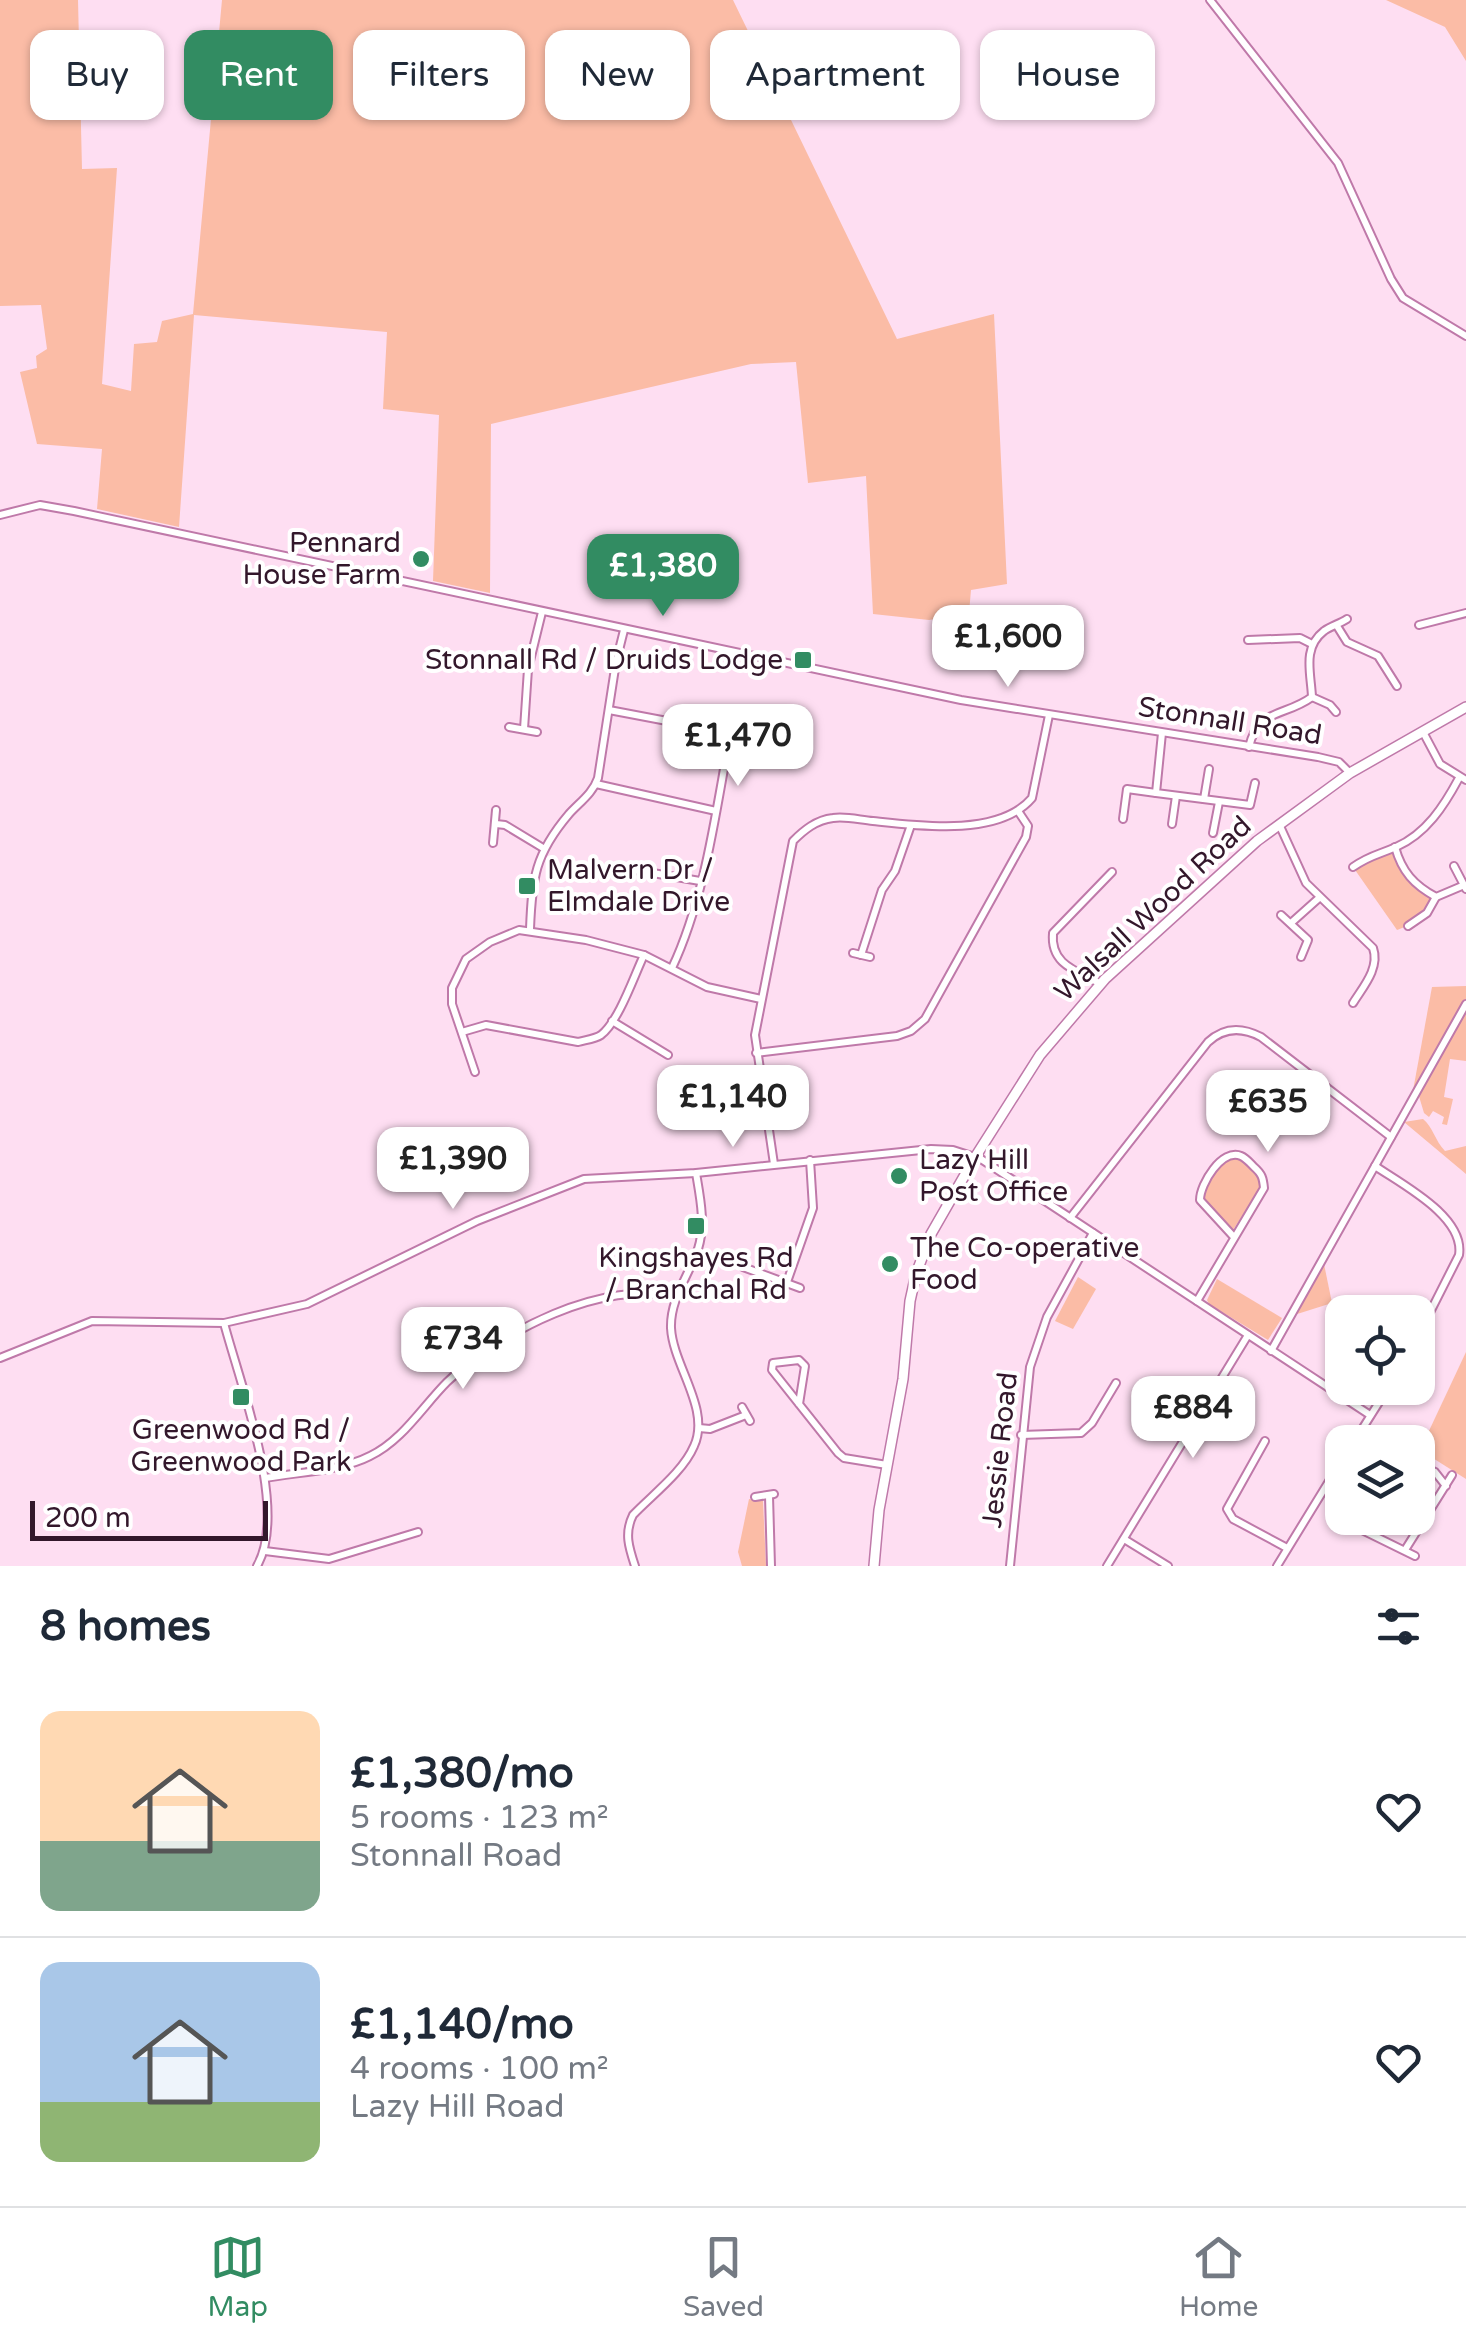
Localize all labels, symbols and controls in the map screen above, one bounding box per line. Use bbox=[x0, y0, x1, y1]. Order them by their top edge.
chip: Buy bbox=[30, 30, 164, 120]
chip: Rent bbox=[184, 30, 333, 120]
chip: Filters bbox=[353, 30, 525, 120]
chip: New bbox=[545, 30, 690, 120]
chip: Apartment bbox=[710, 30, 960, 120]
chip: House bbox=[980, 30, 1155, 120]
place label: Pennard House Farm bbox=[243, 526, 401, 592]
pin: £1,380 bbox=[582, 534, 744, 619]
text: £1,380 bbox=[609, 547, 717, 585]
marker: Pennard House Farm bbox=[410, 548, 432, 570]
pin: £1,600 bbox=[927, 605, 1089, 690]
text: £1,600 bbox=[954, 618, 1062, 656]
place label: Stonnall Rd / Druids Lodge bbox=[425, 643, 783, 677]
marker: Stonnall Rd / Druids Lodge bbox=[792, 649, 814, 671]
street label: Stonnall Road bbox=[1136, 690, 1324, 752]
pin: £1,470 bbox=[657, 704, 819, 789]
text: £1,470 bbox=[684, 717, 792, 755]
street label: Walsall Wood Road bbox=[1048, 809, 1258, 1009]
place label: Malvern Dr / Elmdale Drive bbox=[547, 853, 730, 919]
marker: Malvern Dr / Elmdale Drive bbox=[516, 875, 538, 897]
pin: £1,140 bbox=[652, 1065, 814, 1150]
pin: £635 bbox=[1209, 1070, 1327, 1155]
text: £1,140 bbox=[679, 1078, 787, 1116]
text: £635 bbox=[1228, 1083, 1308, 1121]
pin: £1,390 bbox=[372, 1127, 534, 1212]
text: £1,390 bbox=[399, 1140, 507, 1178]
place label: Lazy Hill Post Office bbox=[919, 1143, 1068, 1209]
marker: Lazy Hill Post Office bbox=[888, 1165, 910, 1187]
marker: Kingshayes Rd / Branchal Rd bbox=[685, 1215, 707, 1237]
place label: The Co-operative Food bbox=[910, 1231, 1139, 1297]
place label: Kingshayes Rd / Branchal Rd bbox=[598, 1241, 794, 1307]
marker: The Co-operative Food bbox=[879, 1253, 901, 1275]
map controls bbox=[1325, 1295, 1435, 1535]
button: locate bbox=[1325, 1295, 1435, 1405]
pin: £734 bbox=[404, 1307, 522, 1392]
text: £734 bbox=[423, 1320, 503, 1358]
street label: Jessie Road bbox=[975, 1371, 1025, 1529]
pin: £884 bbox=[1134, 1376, 1252, 1461]
marker: Greenwood Rd / Greenwood Park bbox=[230, 1386, 252, 1408]
text: £884 bbox=[1153, 1389, 1233, 1427]
place label: Greenwood Rd / Greenwood Park bbox=[131, 1413, 351, 1479]
button: layers bbox=[1325, 1425, 1435, 1535]
scale bar bbox=[30, 1496, 268, 1540]
text: 200 m bbox=[45, 1501, 131, 1535]
icon: filters bbox=[1371, 1599, 1426, 1654]
text: 8 homes bbox=[40, 1601, 211, 1652]
text: £1,380/mo bbox=[350, 1748, 574, 1799]
icon: home bbox=[120, 1751, 240, 1871]
icon: heart bbox=[1371, 1784, 1426, 1839]
text: 5 rooms · 123 m² bbox=[350, 1799, 609, 1837]
text: Stonnall Road bbox=[350, 1837, 562, 1875]
text: £1,140/mo bbox=[350, 1999, 574, 2050]
icon: home bbox=[120, 2002, 240, 2122]
icon: heart bbox=[1371, 2035, 1426, 2090]
text: 4 rooms · 100 m² bbox=[350, 2050, 609, 2088]
text: Lazy Hill Road bbox=[350, 2088, 564, 2126]
tab: Map bbox=[208, 2230, 268, 2324]
tab: Saved bbox=[683, 2230, 764, 2324]
tab: Home bbox=[1179, 2230, 1258, 2324]

